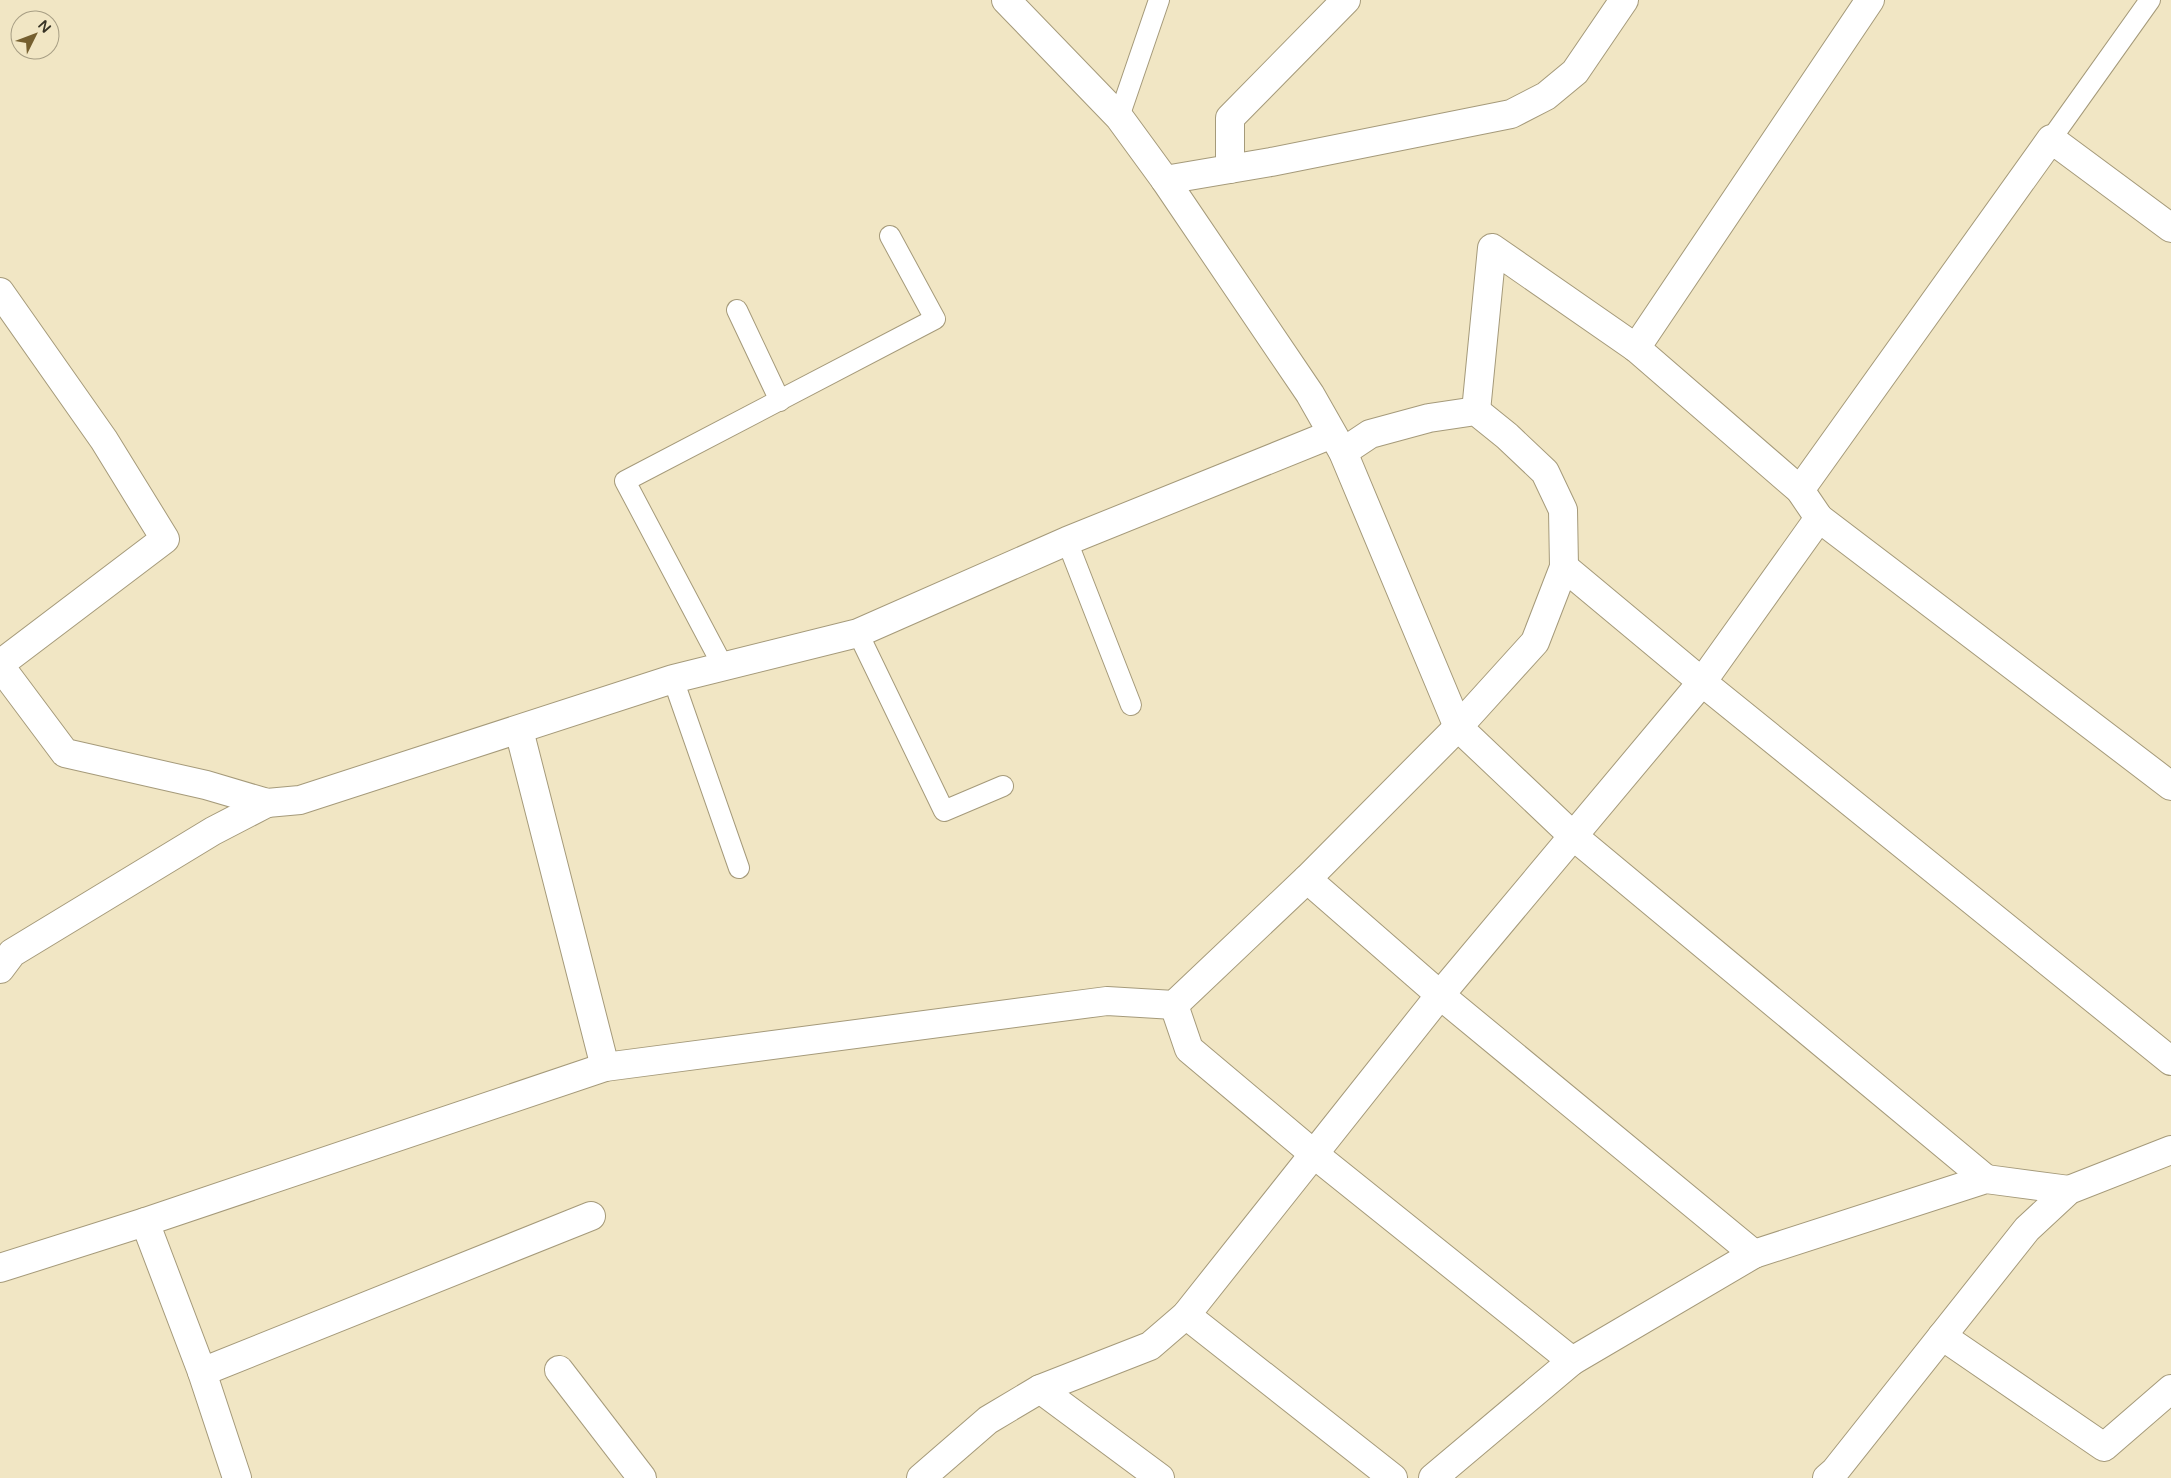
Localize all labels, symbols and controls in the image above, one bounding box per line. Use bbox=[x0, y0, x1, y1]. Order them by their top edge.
north arrow bbox=[10, 10, 60, 60]
text: N bbox=[34, 17, 54, 37]

